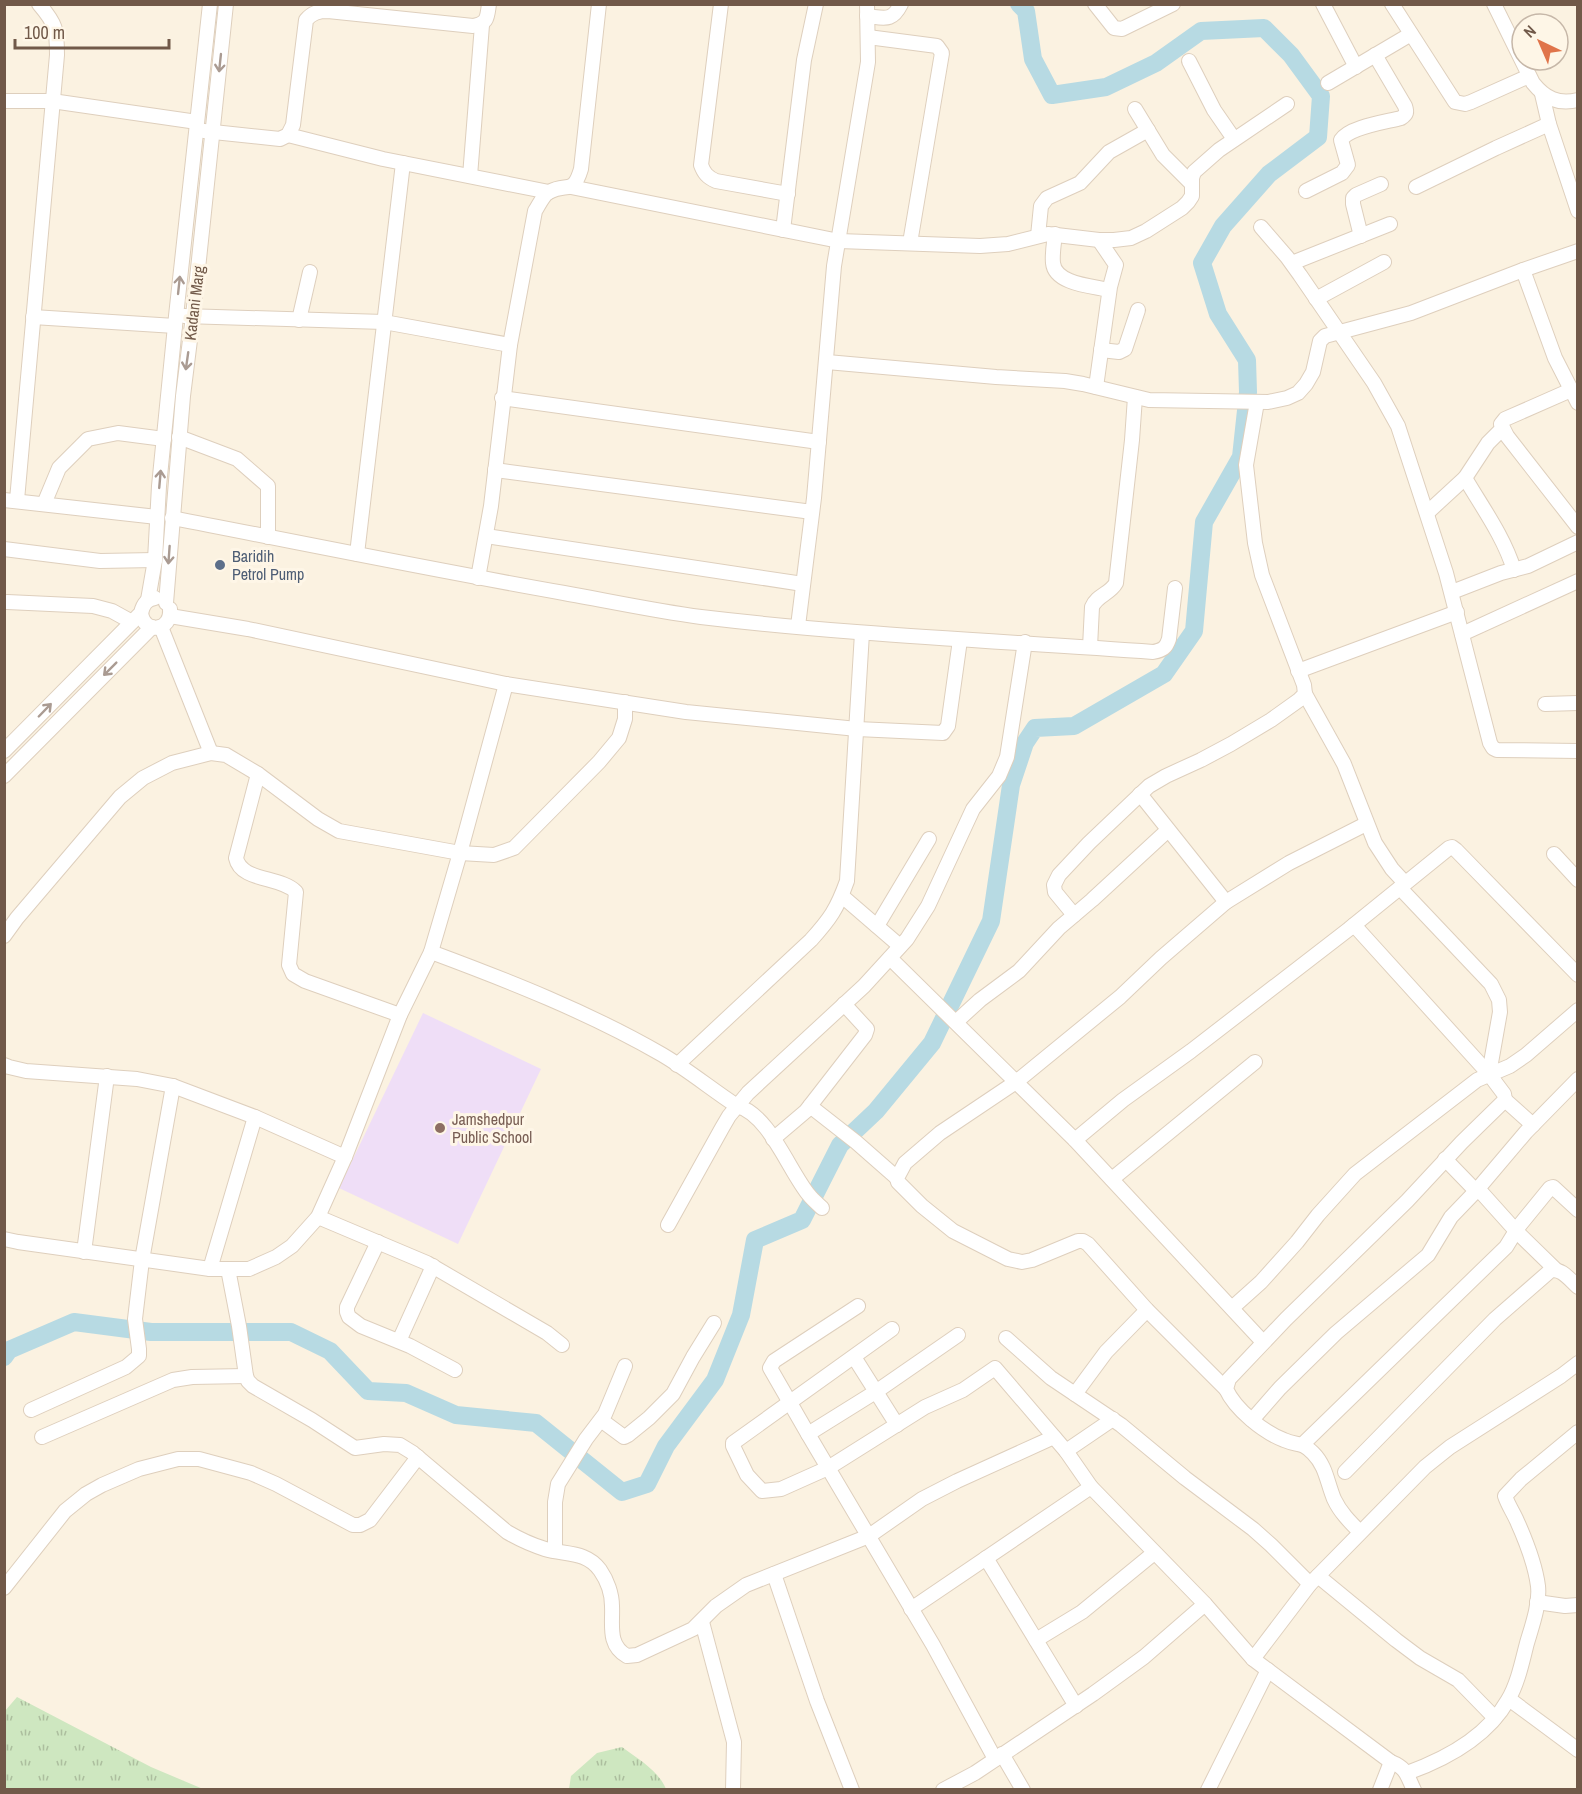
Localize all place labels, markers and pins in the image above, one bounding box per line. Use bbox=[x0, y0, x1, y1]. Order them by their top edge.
place label: Baridih Petrol Pump bbox=[232, 545, 304, 585]
marker: Baridih Petrol Pump bbox=[213, 558, 227, 572]
place label: Jamshedpur Public School bbox=[452, 1108, 532, 1148]
marker: Jamshedpur Public School bbox=[433, 1121, 447, 1135]

